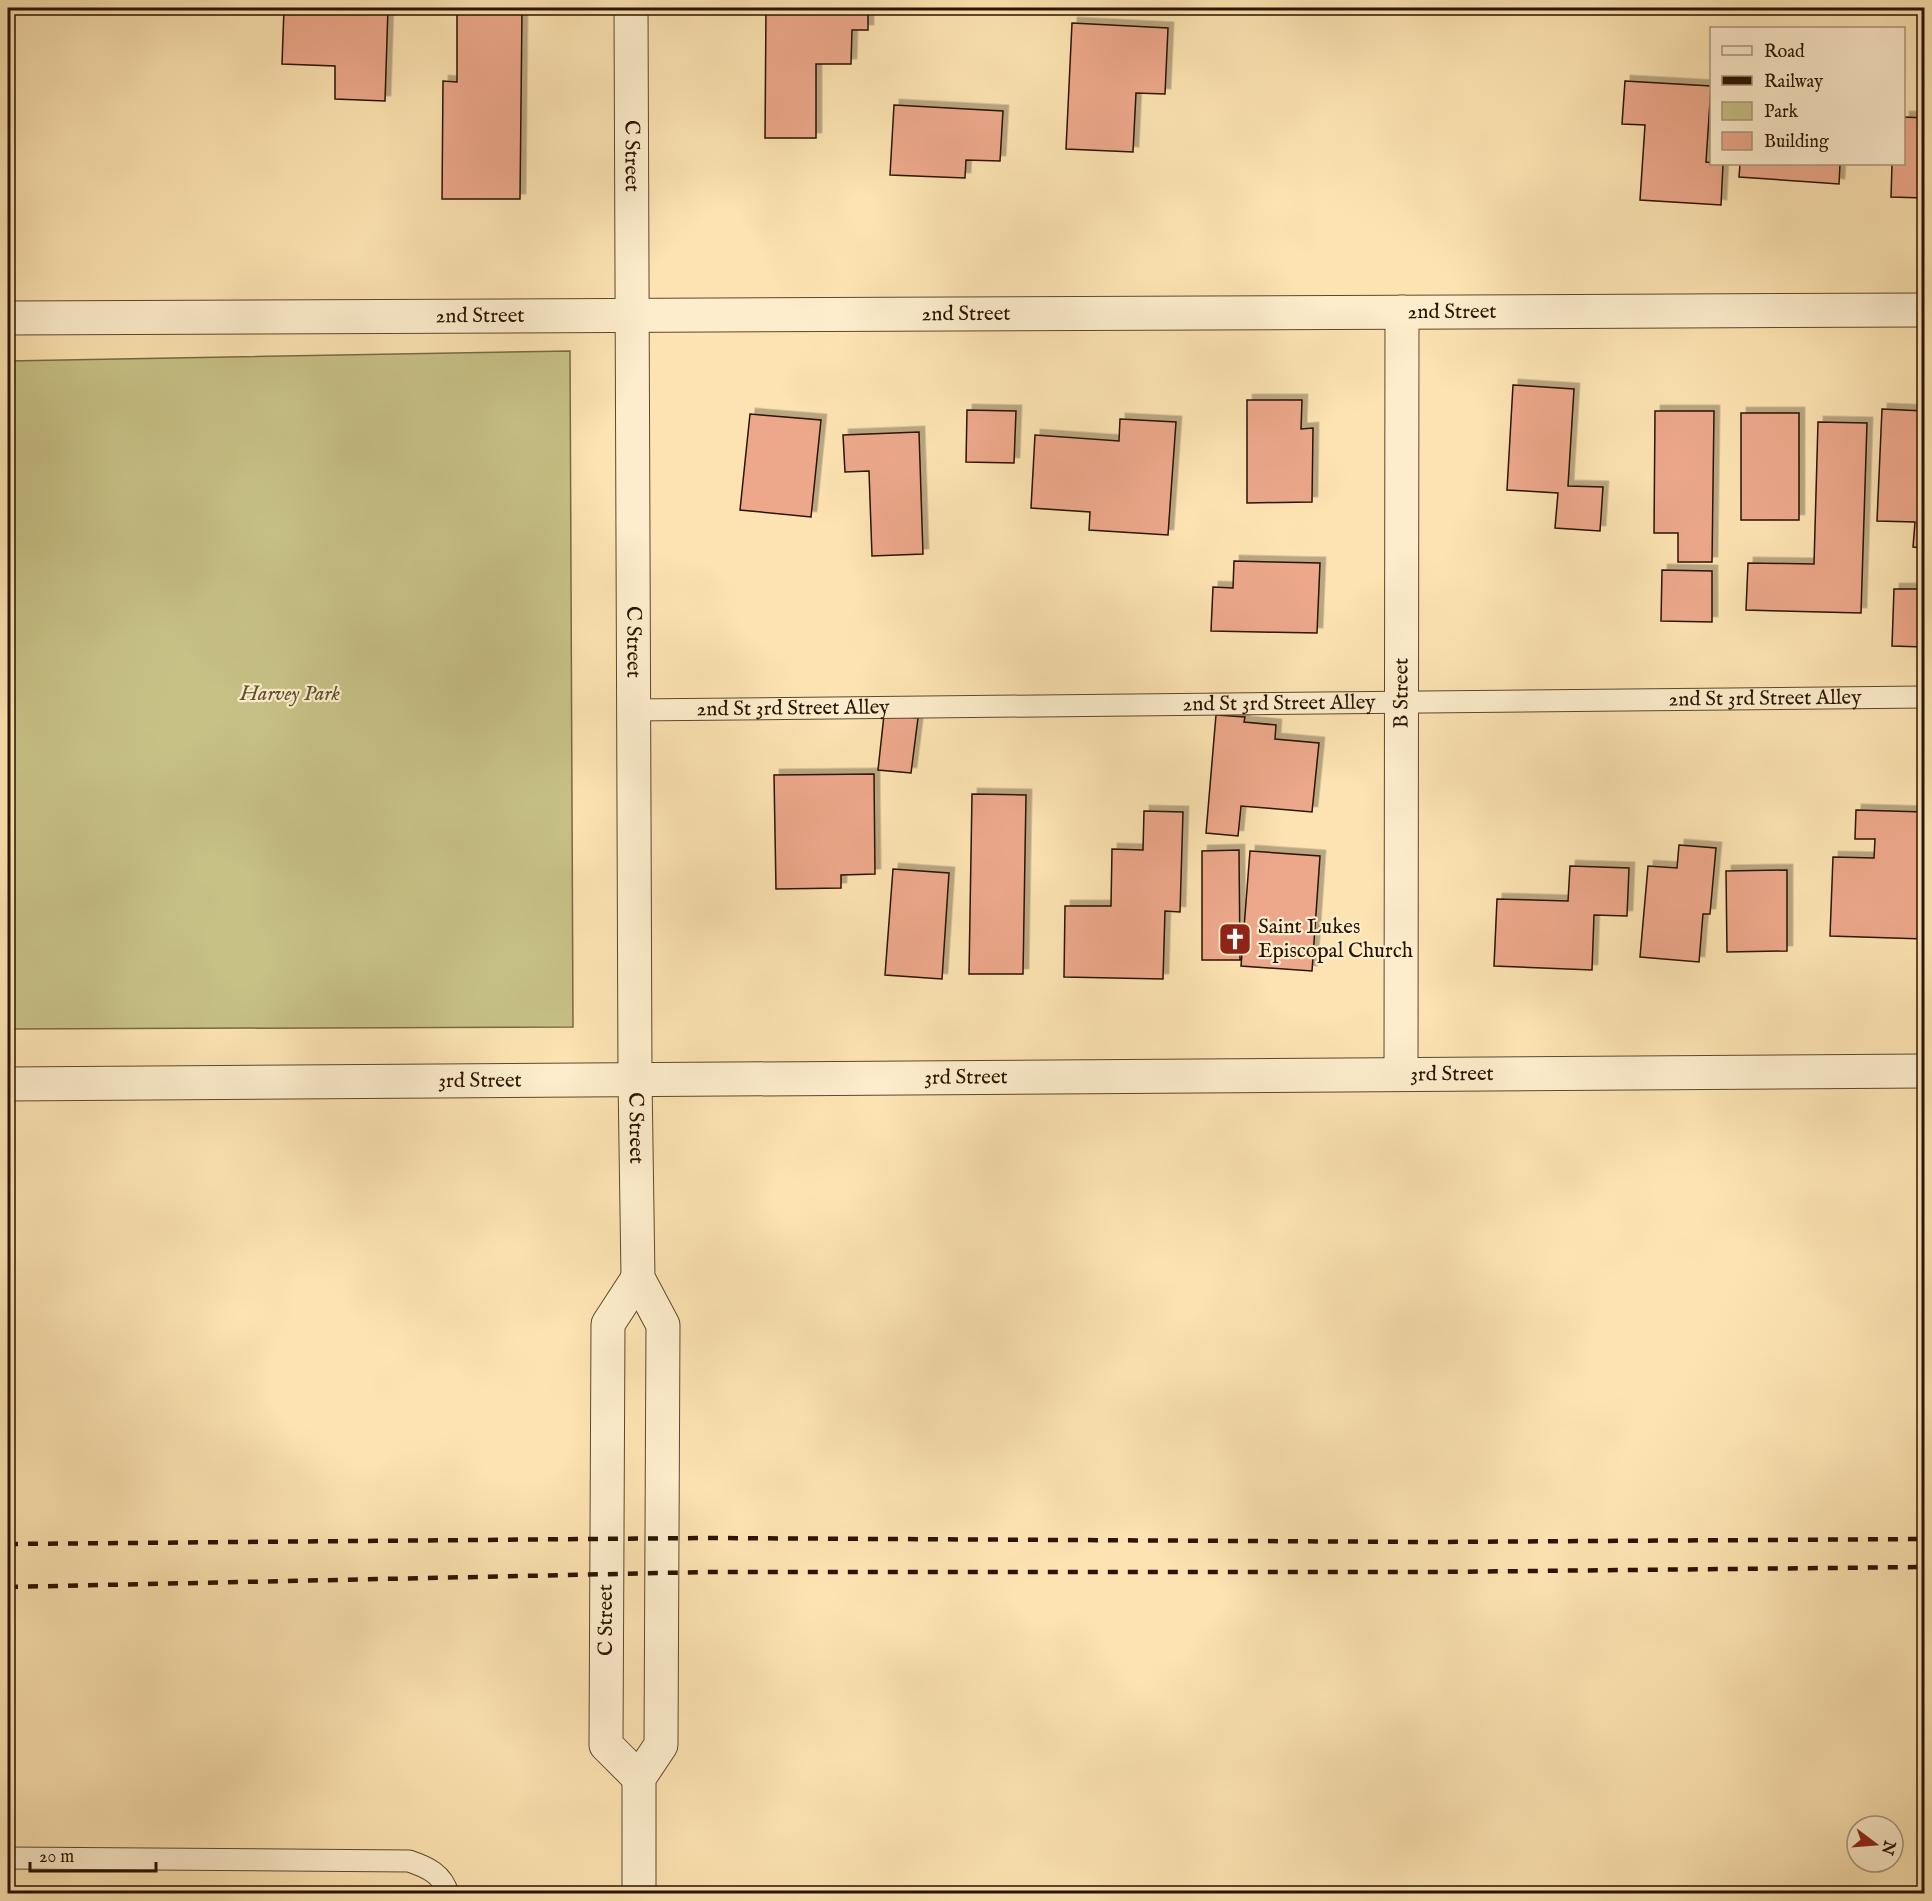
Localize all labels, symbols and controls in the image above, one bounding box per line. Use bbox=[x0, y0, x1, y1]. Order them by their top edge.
legend bbox=[1710, 27, 1905, 165]
text: Road bbox=[1764, 41, 1805, 64]
text: Railway bbox=[1764, 71, 1823, 94]
text: Park bbox=[1764, 101, 1799, 124]
street label: C Street bbox=[618, 120, 645, 192]
text: Building bbox=[1764, 131, 1829, 154]
street label: 2nd Street bbox=[1407, 298, 1497, 326]
street label: 2nd Street bbox=[921, 300, 1011, 328]
street label: 2nd Street bbox=[435, 302, 525, 330]
street label: C Street bbox=[620, 606, 647, 678]
street label: B Street bbox=[1388, 658, 1415, 728]
park label: Harvey Park bbox=[239, 681, 341, 708]
street label: 2nd St 3rd Street Alley bbox=[1668, 684, 1862, 713]
street label: 2nd St 3rd Street Alley bbox=[1182, 689, 1376, 718]
street label: 2nd St 3rd Street Alley bbox=[696, 694, 890, 723]
place label: Saint Lukes Episcopal Church bbox=[1258, 914, 1413, 965]
church icon: Saint Lukes Episcopal Church bbox=[1217, 921, 1253, 957]
street label: 3rd Street bbox=[1410, 1060, 1494, 1088]
street label: 3rd Street bbox=[924, 1064, 1008, 1091]
street label: 3rd Street bbox=[438, 1067, 522, 1095]
street label: C Street bbox=[622, 1092, 650, 1164]
street label: C Street bbox=[593, 1584, 620, 1656]
north arrow bbox=[1845, 1814, 1905, 1874]
scale bar bbox=[30, 1835, 156, 1873]
text: N bbox=[1876, 1837, 1899, 1857]
text: 20 m bbox=[39, 1846, 74, 1869]

